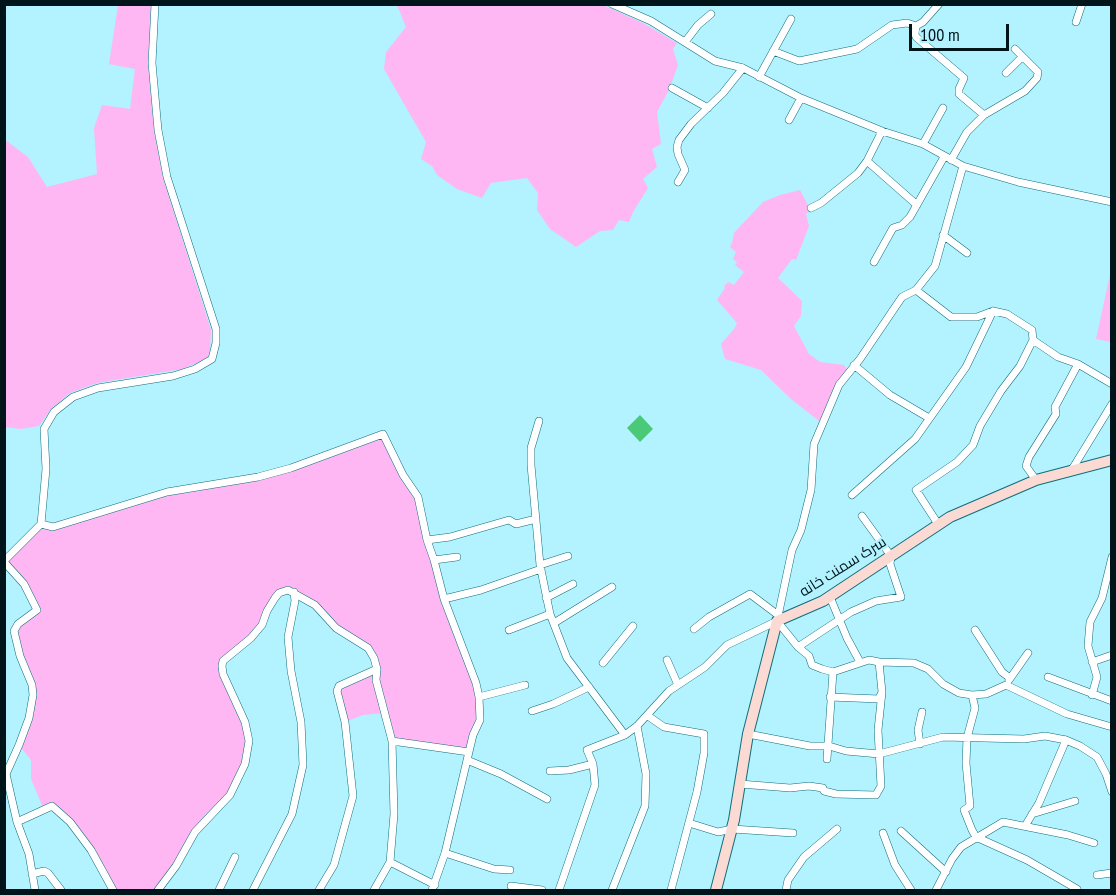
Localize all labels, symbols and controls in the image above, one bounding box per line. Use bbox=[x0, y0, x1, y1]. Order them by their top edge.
scale bar bbox=[912, 12, 1012, 50]
text: 100 m bbox=[920, 23, 960, 46]
street label: سرک سمنت خانه bbox=[796, 533, 890, 601]

